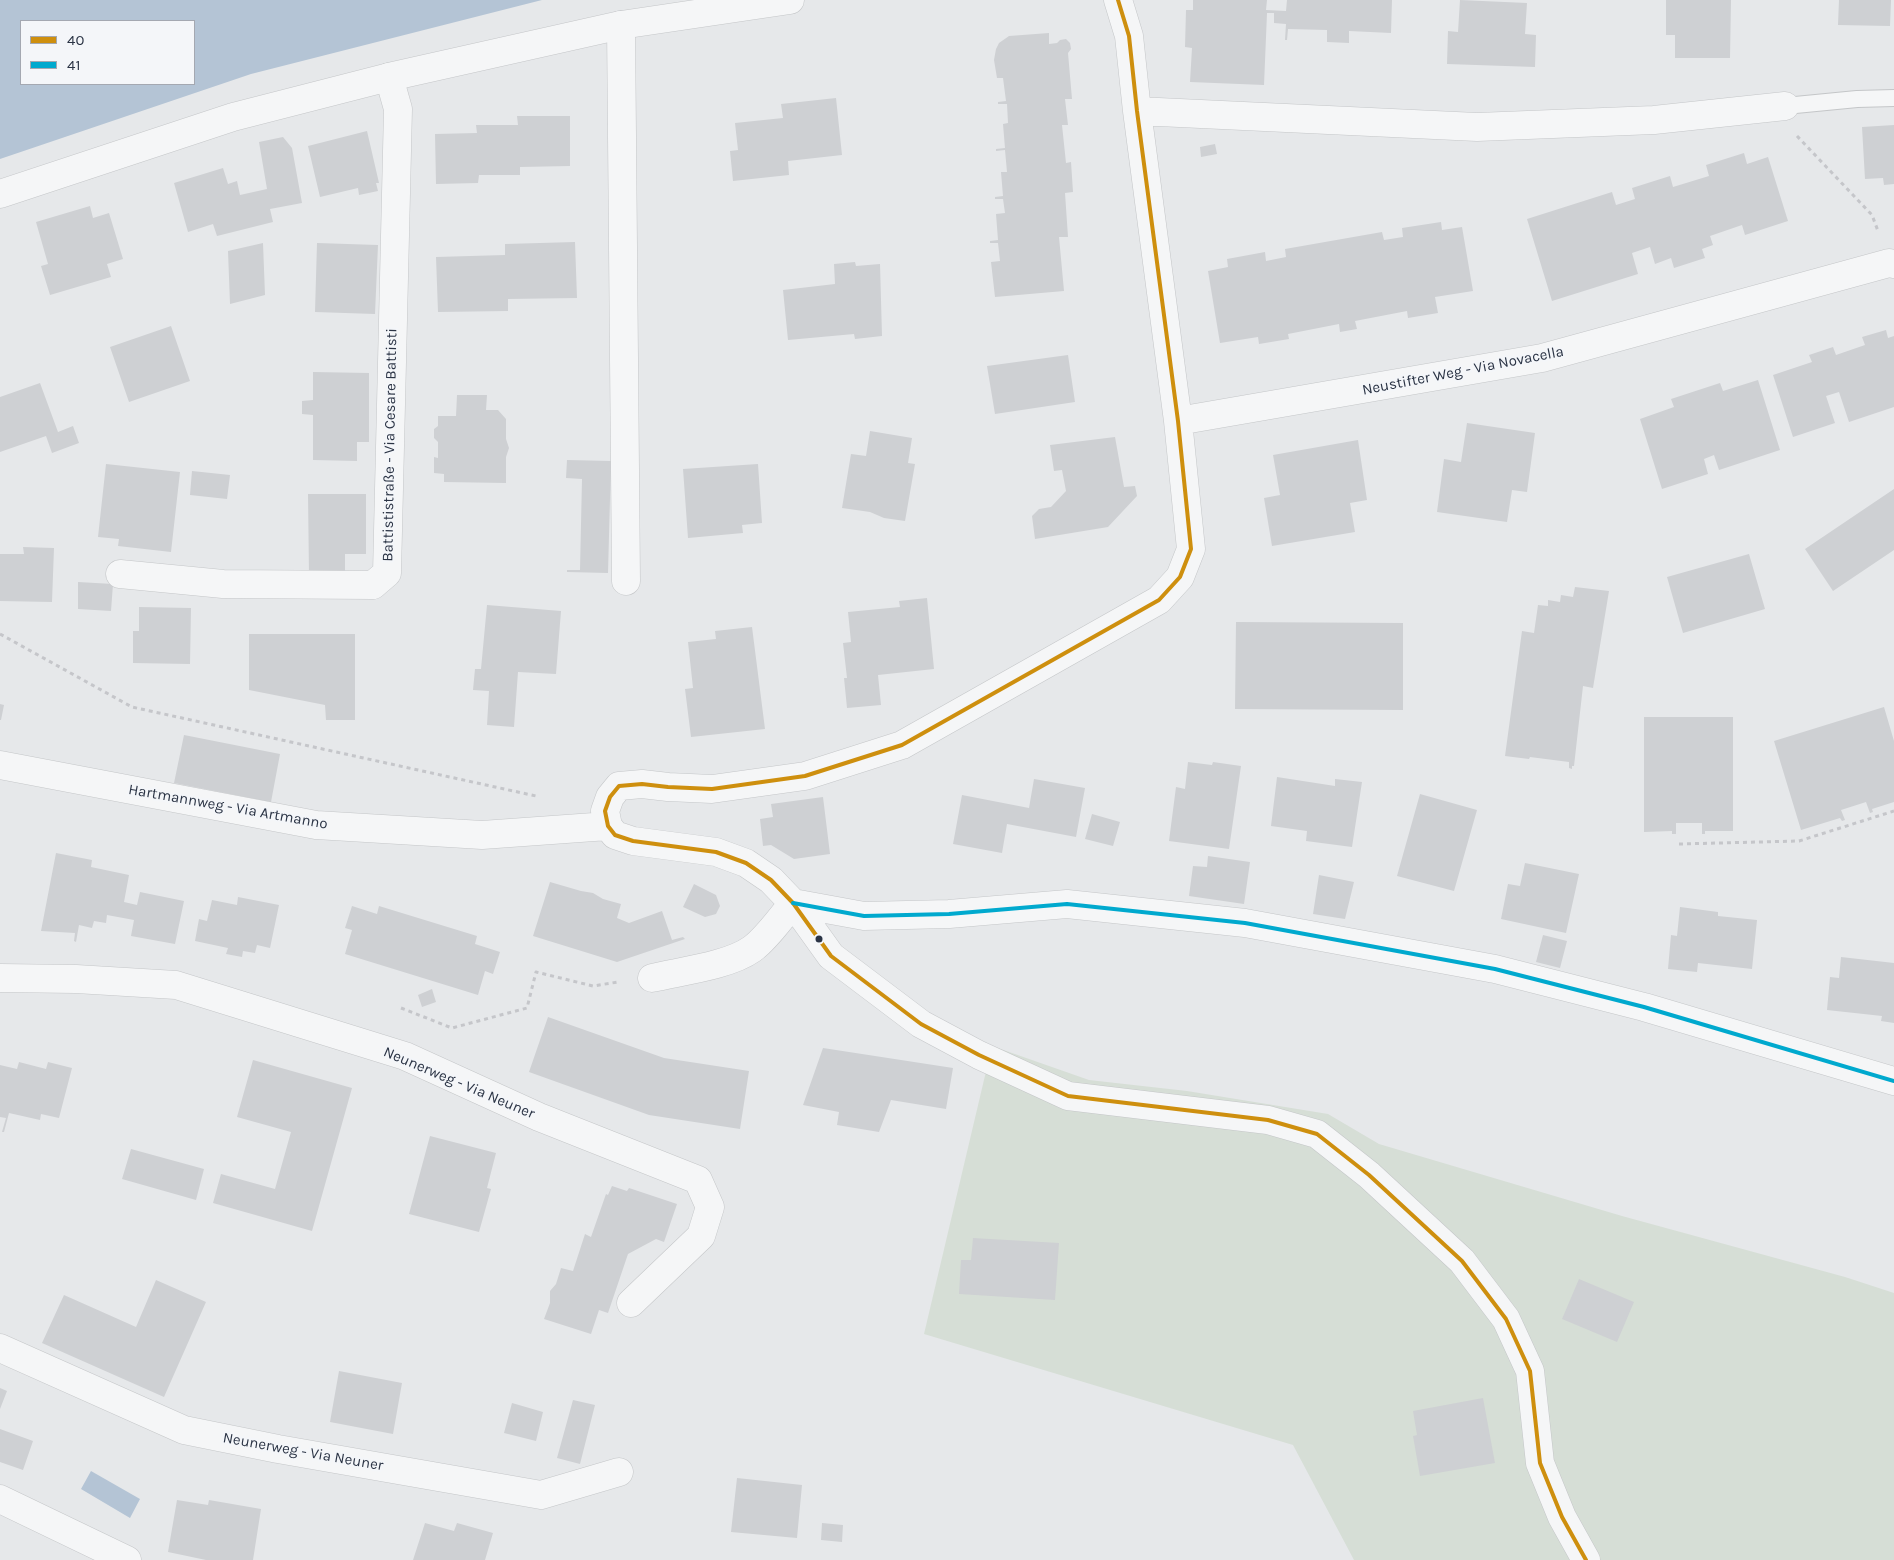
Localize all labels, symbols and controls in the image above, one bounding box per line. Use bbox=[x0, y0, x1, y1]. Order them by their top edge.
legend bbox=[20, 20, 195, 85]
text: 40 bbox=[67, 31, 84, 49]
text: 41 bbox=[67, 56, 80, 74]
street label: Battististraße - Via Cesare Battisti bbox=[379, 328, 401, 562]
street label: Neustifter Weg - Via Novacella bbox=[1361, 343, 1565, 399]
street label: Hartmannweg - Via Artmanno bbox=[127, 781, 329, 833]
unlabelled marker bbox=[814, 934, 824, 944]
street label: Neunerweg - Via Neuner bbox=[381, 1043, 537, 1123]
street label: Neunerweg - Via Neuner bbox=[221, 1429, 385, 1475]

